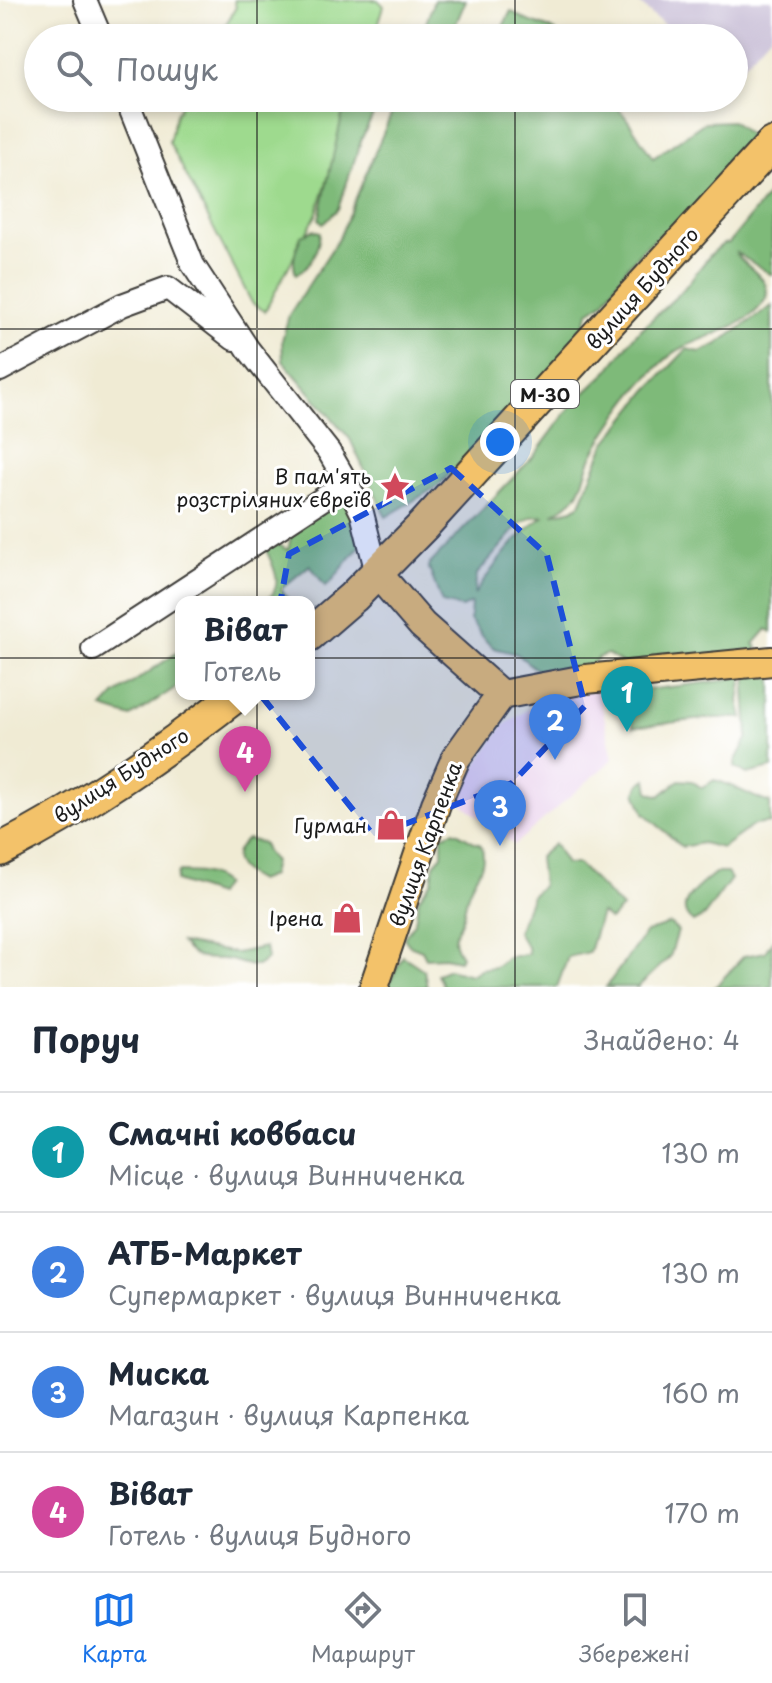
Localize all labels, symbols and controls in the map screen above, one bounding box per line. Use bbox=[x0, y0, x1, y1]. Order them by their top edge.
search box bbox=[24, 24, 748, 112]
icon: search bbox=[52, 46, 96, 90]
text: Пошук bbox=[116, 46, 218, 91]
street label: вулиця Будного bbox=[579, 220, 705, 356]
road number: М-30 bbox=[511, 380, 579, 408]
your location bbox=[480, 422, 520, 462]
place label: В пам'ять розстріляних євреїв bbox=[176, 461, 371, 514]
place icon: В пам'ять розстріляних євреїв bbox=[378, 470, 412, 504]
popup bbox=[175, 596, 315, 700]
text: Віват bbox=[203, 606, 287, 651]
text: Готель bbox=[203, 651, 281, 690]
pin: 1 bbox=[601, 666, 653, 732]
pin: 2 bbox=[529, 694, 581, 760]
street label: вулиця Будного bbox=[47, 720, 195, 830]
pin: 4 bbox=[219, 726, 271, 792]
street label: вулиця Карпенка bbox=[381, 757, 469, 931]
pin: 3 bbox=[474, 780, 526, 846]
shop icon: Гурман bbox=[374, 808, 408, 842]
place label: Гурман bbox=[294, 810, 367, 840]
shop icon: Ірена bbox=[330, 901, 364, 935]
place label: Ірена bbox=[269, 903, 324, 933]
text: Поруч bbox=[32, 1013, 140, 1065]
text: Знайдено: 4 bbox=[584, 1020, 740, 1059]
text: Смачні ковбаси bbox=[108, 1110, 357, 1155]
text: 1 bbox=[52, 1133, 64, 1172]
text: 130 m bbox=[661, 1133, 740, 1172]
text: Місце · вулиця Винниченка bbox=[108, 1155, 464, 1194]
text: АТБ-Маркет bbox=[108, 1230, 302, 1275]
text: 2 bbox=[49, 1253, 67, 1292]
text: 130 m bbox=[661, 1253, 740, 1292]
text: Супермаркет · вулиця Винниченка bbox=[108, 1275, 561, 1314]
text: Миска bbox=[108, 1350, 209, 1395]
text: 3 bbox=[49, 1373, 67, 1412]
text: 160 m bbox=[662, 1373, 740, 1412]
text: Магазин · вулиця Карпенка bbox=[108, 1395, 469, 1434]
text: Віват bbox=[108, 1470, 192, 1515]
text: 4 bbox=[49, 1493, 67, 1532]
text: 170 m bbox=[665, 1493, 740, 1532]
text: Готель · вулиця Будного bbox=[108, 1515, 411, 1554]
tab: Карта bbox=[82, 1588, 147, 1669]
tab: Маршрут bbox=[311, 1588, 415, 1669]
tab: Збережені bbox=[579, 1588, 690, 1669]

